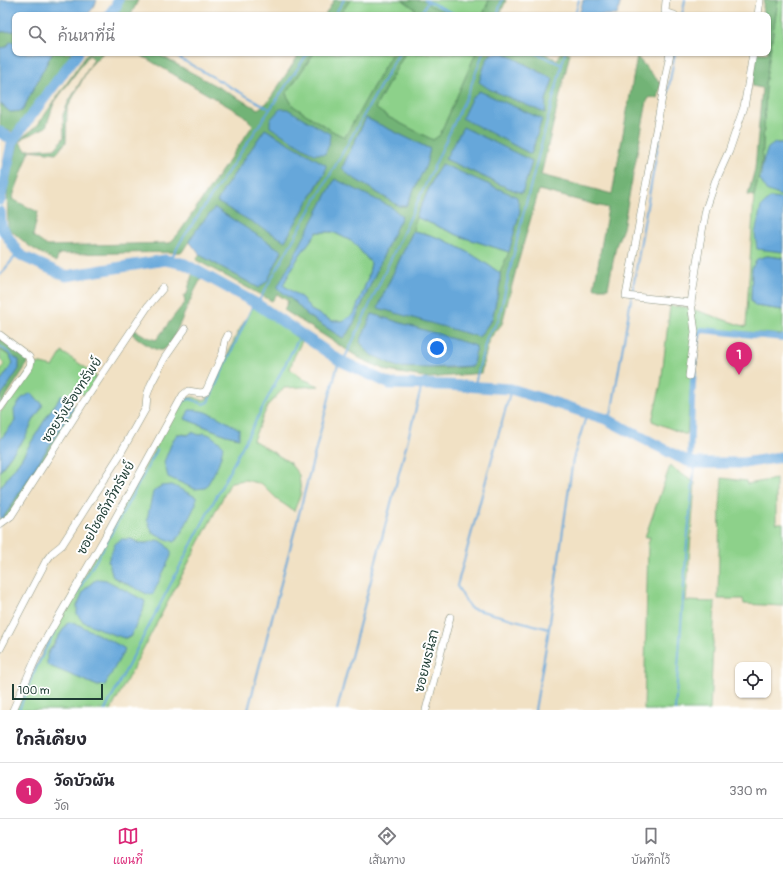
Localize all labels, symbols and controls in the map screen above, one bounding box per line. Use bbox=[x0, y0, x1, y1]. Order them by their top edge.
search box bbox=[12, 12, 771, 56]
icon: search bbox=[26, 23, 48, 45]
text: ค้นหาที่นี่ bbox=[58, 27, 115, 46]
your location bbox=[427, 338, 447, 358]
pin: 1 bbox=[726, 342, 752, 375]
street label: ซอยรุ่งเรืองทรัพย์ bbox=[37, 353, 106, 446]
street label: ซอยโชคดีทวีทรัพย์ bbox=[72, 457, 138, 558]
street label: ซอยพรนิสา bbox=[411, 628, 443, 694]
map controls bbox=[735, 662, 771, 698]
button: locate bbox=[735, 662, 771, 698]
scale bar bbox=[12, 682, 103, 701]
text: 100 m bbox=[18, 684, 49, 697]
text: ใกล้เคียง bbox=[16, 729, 87, 750]
text: วัดบัวผัน bbox=[54, 772, 115, 791]
text: 1 bbox=[26, 783, 32, 799]
text: 330 m bbox=[729, 783, 767, 799]
text: วัด bbox=[54, 798, 69, 814]
tab: แผนที่ bbox=[113, 825, 143, 868]
tab: เส้นทาง bbox=[369, 825, 405, 868]
tab: บันทึกไว้ bbox=[631, 825, 670, 868]

